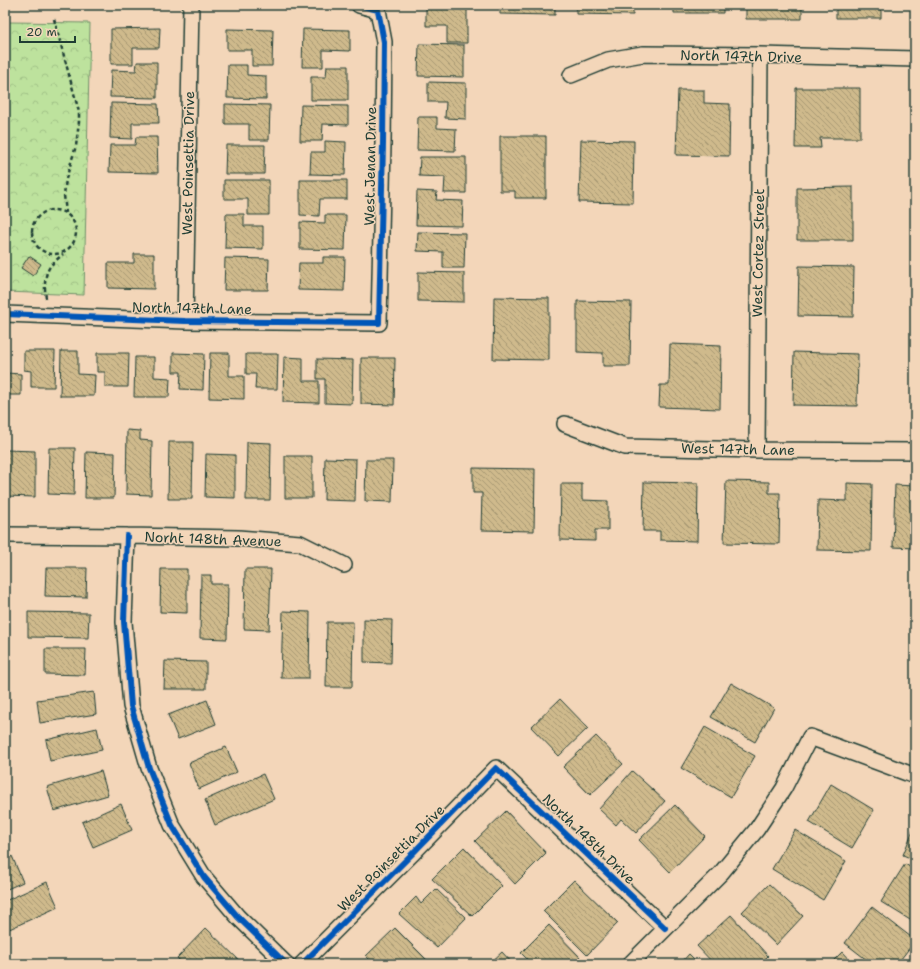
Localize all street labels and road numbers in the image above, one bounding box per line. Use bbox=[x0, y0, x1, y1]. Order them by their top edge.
street label: North 147th Drive bbox=[680, 46, 802, 66]
street label: West Poinsettia Drive bbox=[178, 91, 198, 235]
street label: West Jenan Drive bbox=[360, 106, 380, 226]
street label: West Cortez Street bbox=[748, 188, 768, 318]
street label: North 147th Lane bbox=[132, 298, 252, 318]
street label: West 147th Lane bbox=[681, 439, 795, 459]
street label: Norht 148th Avenue bbox=[144, 528, 282, 550]
street label: North 148th Drive bbox=[539, 790, 639, 888]
street label: West Poinsettia Drive bbox=[334, 801, 448, 915]

